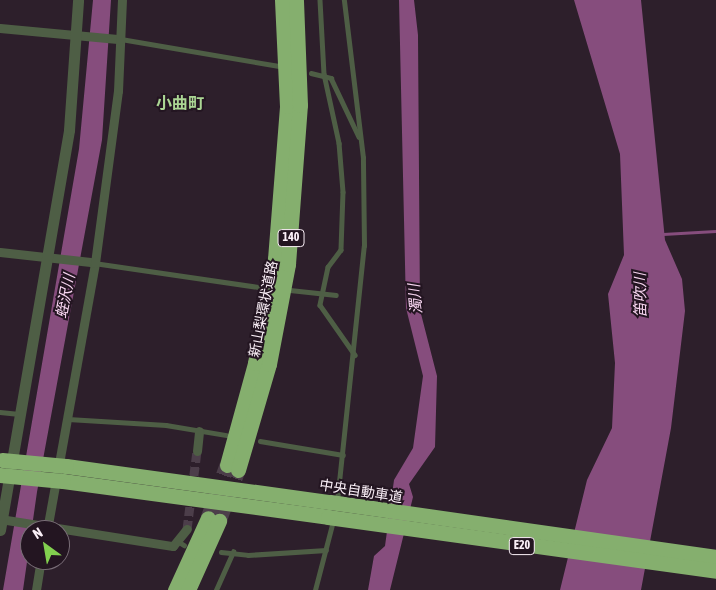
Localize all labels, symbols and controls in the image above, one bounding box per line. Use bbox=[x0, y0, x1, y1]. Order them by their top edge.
district label: 小曲町 bbox=[156, 93, 204, 113]
road number: 140 bbox=[277, 228, 305, 248]
street label: 新山梨環状道路 bbox=[245, 259, 281, 359]
water label: 蛭沢川 bbox=[52, 272, 78, 320]
water label: 笛吹川 bbox=[631, 272, 649, 318]
water label: 濁川 bbox=[405, 283, 425, 315]
street label: 中央自動車道 bbox=[318, 476, 404, 506]
north arrow bbox=[20, 520, 70, 570]
text: N bbox=[30, 524, 45, 542]
road number: E20 bbox=[508, 536, 536, 556]

